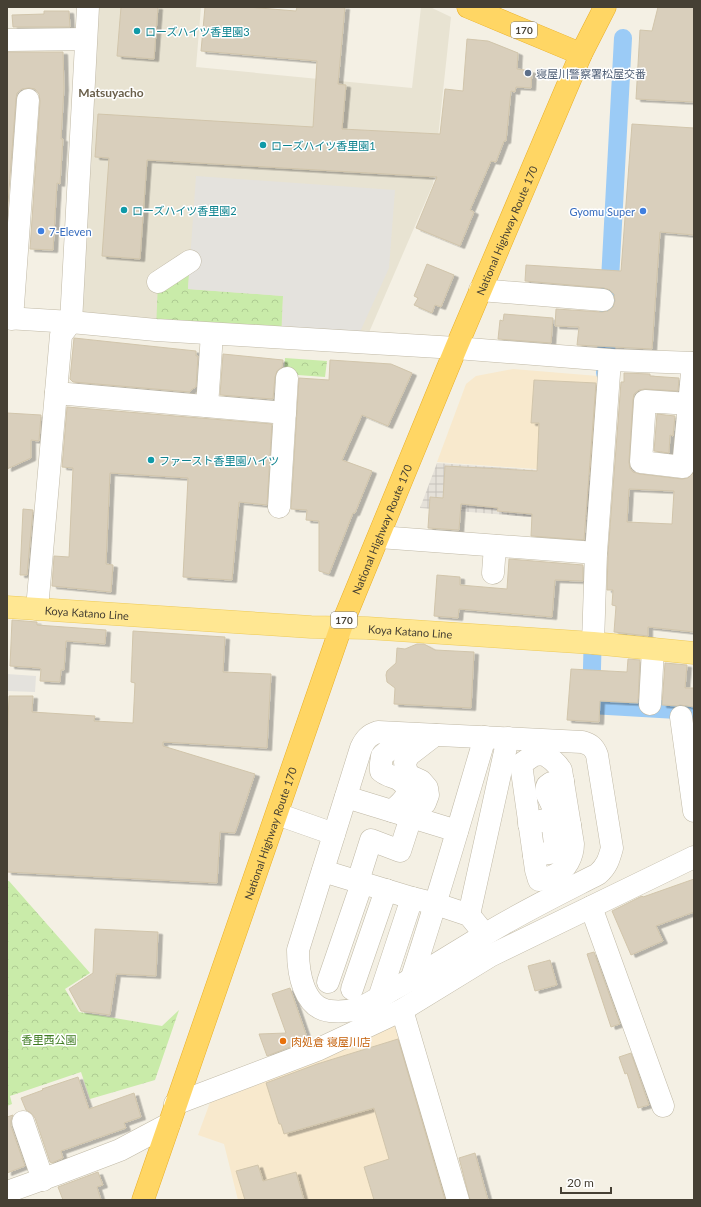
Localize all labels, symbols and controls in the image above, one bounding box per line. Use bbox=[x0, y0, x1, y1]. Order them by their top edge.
road number: 170 bbox=[511, 22, 537, 38]
place label: ローズハイツ香里園3 bbox=[145, 25, 250, 38]
marker: ローズハイツ香里園3 bbox=[132, 26, 142, 36]
place label: 寝屋川警察署松屋交番 bbox=[536, 67, 646, 80]
marker: 寝屋川警察署松屋交番 bbox=[523, 68, 533, 78]
district label: Matsuyacho bbox=[78, 85, 144, 100]
place label: ローズハイツ香里園1 bbox=[271, 139, 376, 152]
marker: ローズハイツ香里園1 bbox=[258, 140, 268, 150]
street label: National Highway Route 170 bbox=[473, 163, 540, 297]
place label: ローズハイツ香里園2 bbox=[132, 204, 237, 217]
marker: ローズハイツ香里園2 bbox=[119, 205, 129, 215]
place label: Gyomu Super bbox=[569, 205, 635, 218]
marker: Gyomu Super bbox=[638, 206, 648, 216]
place label: 7-Eleven bbox=[49, 225, 92, 238]
marker: 7-Eleven bbox=[36, 226, 46, 236]
place label: ファースト香里園ハイツ bbox=[159, 454, 279, 467]
marker: ファースト香里園ハイツ bbox=[146, 455, 156, 465]
street label: National Highway Route 170 bbox=[349, 462, 414, 596]
street label: Koya Katano Line bbox=[44, 603, 130, 622]
road number: 170 bbox=[331, 612, 357, 628]
street label: Koya Katano Line bbox=[368, 622, 453, 640]
street label: National Highway Route 170 bbox=[241, 765, 299, 901]
park label: 香里西公園 bbox=[22, 1033, 77, 1046]
place label: 肉処倉 寝屋川店 bbox=[291, 1035, 371, 1048]
marker: 肉処倉 寝屋川店 bbox=[278, 1036, 288, 1046]
scale bar bbox=[561, 1169, 611, 1195]
text: 20 m bbox=[567, 1175, 594, 1190]

